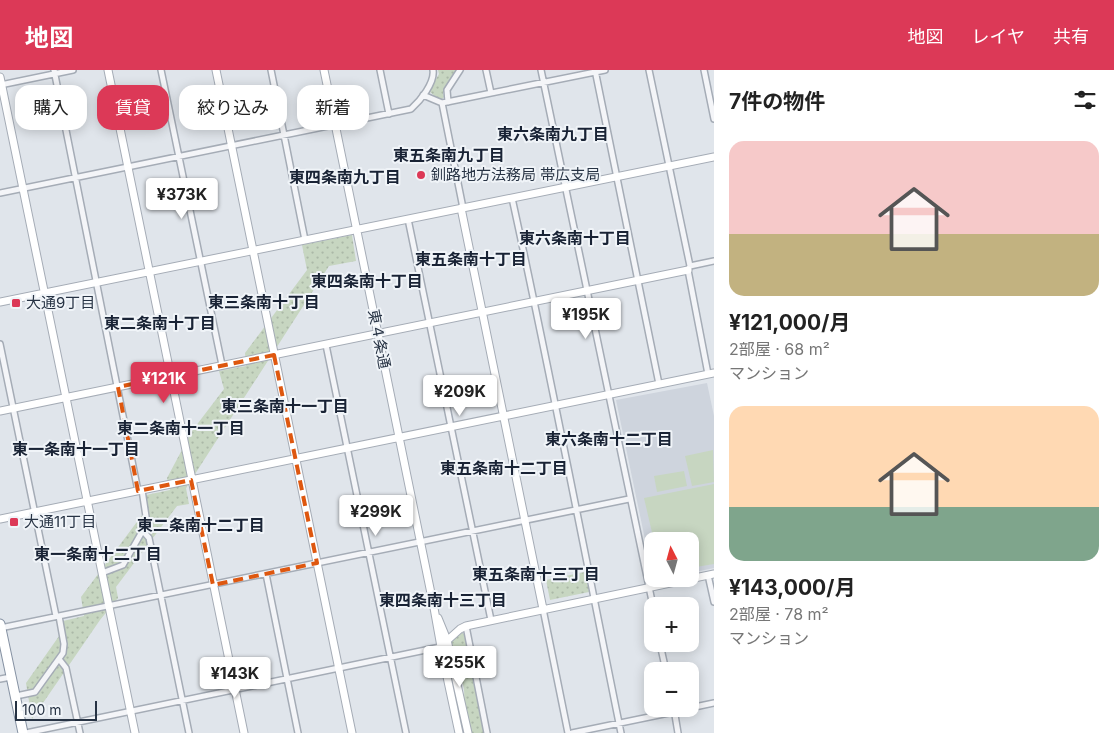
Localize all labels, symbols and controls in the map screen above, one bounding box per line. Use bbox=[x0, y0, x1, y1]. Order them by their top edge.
text: 地図 bbox=[25, 23, 73, 52]
text: 地図 bbox=[908, 26, 944, 47]
text: レイヤ bbox=[972, 26, 1025, 47]
text: 共有 bbox=[1053, 26, 1089, 47]
chip: 購入 bbox=[15, 85, 87, 130]
chip: 賃貸 bbox=[97, 85, 169, 130]
chip: 絞り込み bbox=[179, 85, 287, 130]
chip: 新着 bbox=[297, 85, 369, 130]
icon: filters bbox=[1071, 86, 1099, 114]
text: 7件の物件 bbox=[729, 89, 825, 114]
district label: 東六条南九丁目 bbox=[497, 124, 609, 144]
district label: 東五条南九丁目 bbox=[393, 145, 505, 165]
place label: 釧路地方法務局 帯広支局 bbox=[431, 165, 600, 184]
district label: 東四条南九丁目 bbox=[289, 167, 401, 187]
marker: 釧路地方法務局 帯広支局 bbox=[415, 169, 427, 181]
icon: home bbox=[869, 174, 959, 264]
pin: ¥373K bbox=[147, 178, 217, 220]
text: ¥373K bbox=[157, 184, 207, 204]
district label: 東六条南十丁目 bbox=[519, 228, 631, 248]
district label: 東五条南十丁目 bbox=[415, 249, 527, 269]
district label: 東四条南十丁目 bbox=[311, 271, 423, 291]
district label: 東三条南十丁目 bbox=[208, 292, 320, 312]
place label: 大通9丁目 bbox=[26, 293, 95, 312]
marker: 大通9丁目 bbox=[10, 297, 22, 309]
pin: ¥195K bbox=[551, 298, 621, 340]
text: ¥195K bbox=[562, 304, 610, 324]
street label: 東４条通 bbox=[364, 308, 395, 370]
text: ¥121,000/月 bbox=[729, 310, 850, 335]
district label: 東二条南十丁目 bbox=[104, 313, 216, 333]
text: 2部屋 · 68 m² bbox=[729, 339, 830, 359]
pin: ¥121K bbox=[129, 362, 199, 404]
text: マンション bbox=[729, 363, 809, 383]
text: ¥121K bbox=[142, 368, 186, 388]
pin: ¥209K bbox=[425, 374, 495, 417]
text: ¥209K bbox=[434, 381, 486, 401]
district label: 東三条南十一丁目 bbox=[221, 396, 349, 416]
district label: 東二条南十一丁目 bbox=[117, 418, 245, 438]
district label: 東六条南十二丁目 bbox=[545, 429, 673, 449]
district label: 東一条南十一丁目 bbox=[12, 439, 140, 459]
icon: home bbox=[869, 439, 959, 529]
district label: 東五条南十二丁目 bbox=[440, 458, 568, 478]
pin: ¥299K bbox=[341, 494, 411, 537]
text: ¥299K bbox=[350, 501, 402, 521]
place label: 大通11丁目 bbox=[24, 512, 96, 531]
district label: 東二条南十二丁目 bbox=[137, 515, 265, 535]
marker: 大通11丁目 bbox=[8, 516, 20, 528]
north arrow bbox=[644, 532, 699, 588]
map controls bbox=[644, 532, 699, 717]
district label: 東一条南十二丁目 bbox=[34, 544, 162, 564]
district label: 東五条南十三丁目 bbox=[472, 564, 600, 584]
text: ¥143,000/月 bbox=[729, 575, 855, 600]
district label: 東四条南十三丁目 bbox=[379, 590, 507, 610]
button: + bbox=[644, 597, 699, 652]
text: 2部屋 · 78 m² bbox=[729, 604, 829, 624]
text: マンション bbox=[729, 628, 809, 648]
pin: ¥255K bbox=[425, 646, 495, 688]
text: ¥255K bbox=[434, 652, 486, 672]
pin: ¥143K bbox=[200, 656, 270, 699]
button: − bbox=[644, 662, 699, 717]
text: ¥143K bbox=[211, 663, 259, 683]
scale bar bbox=[15, 698, 98, 721]
text: 100 m bbox=[22, 701, 62, 718]

